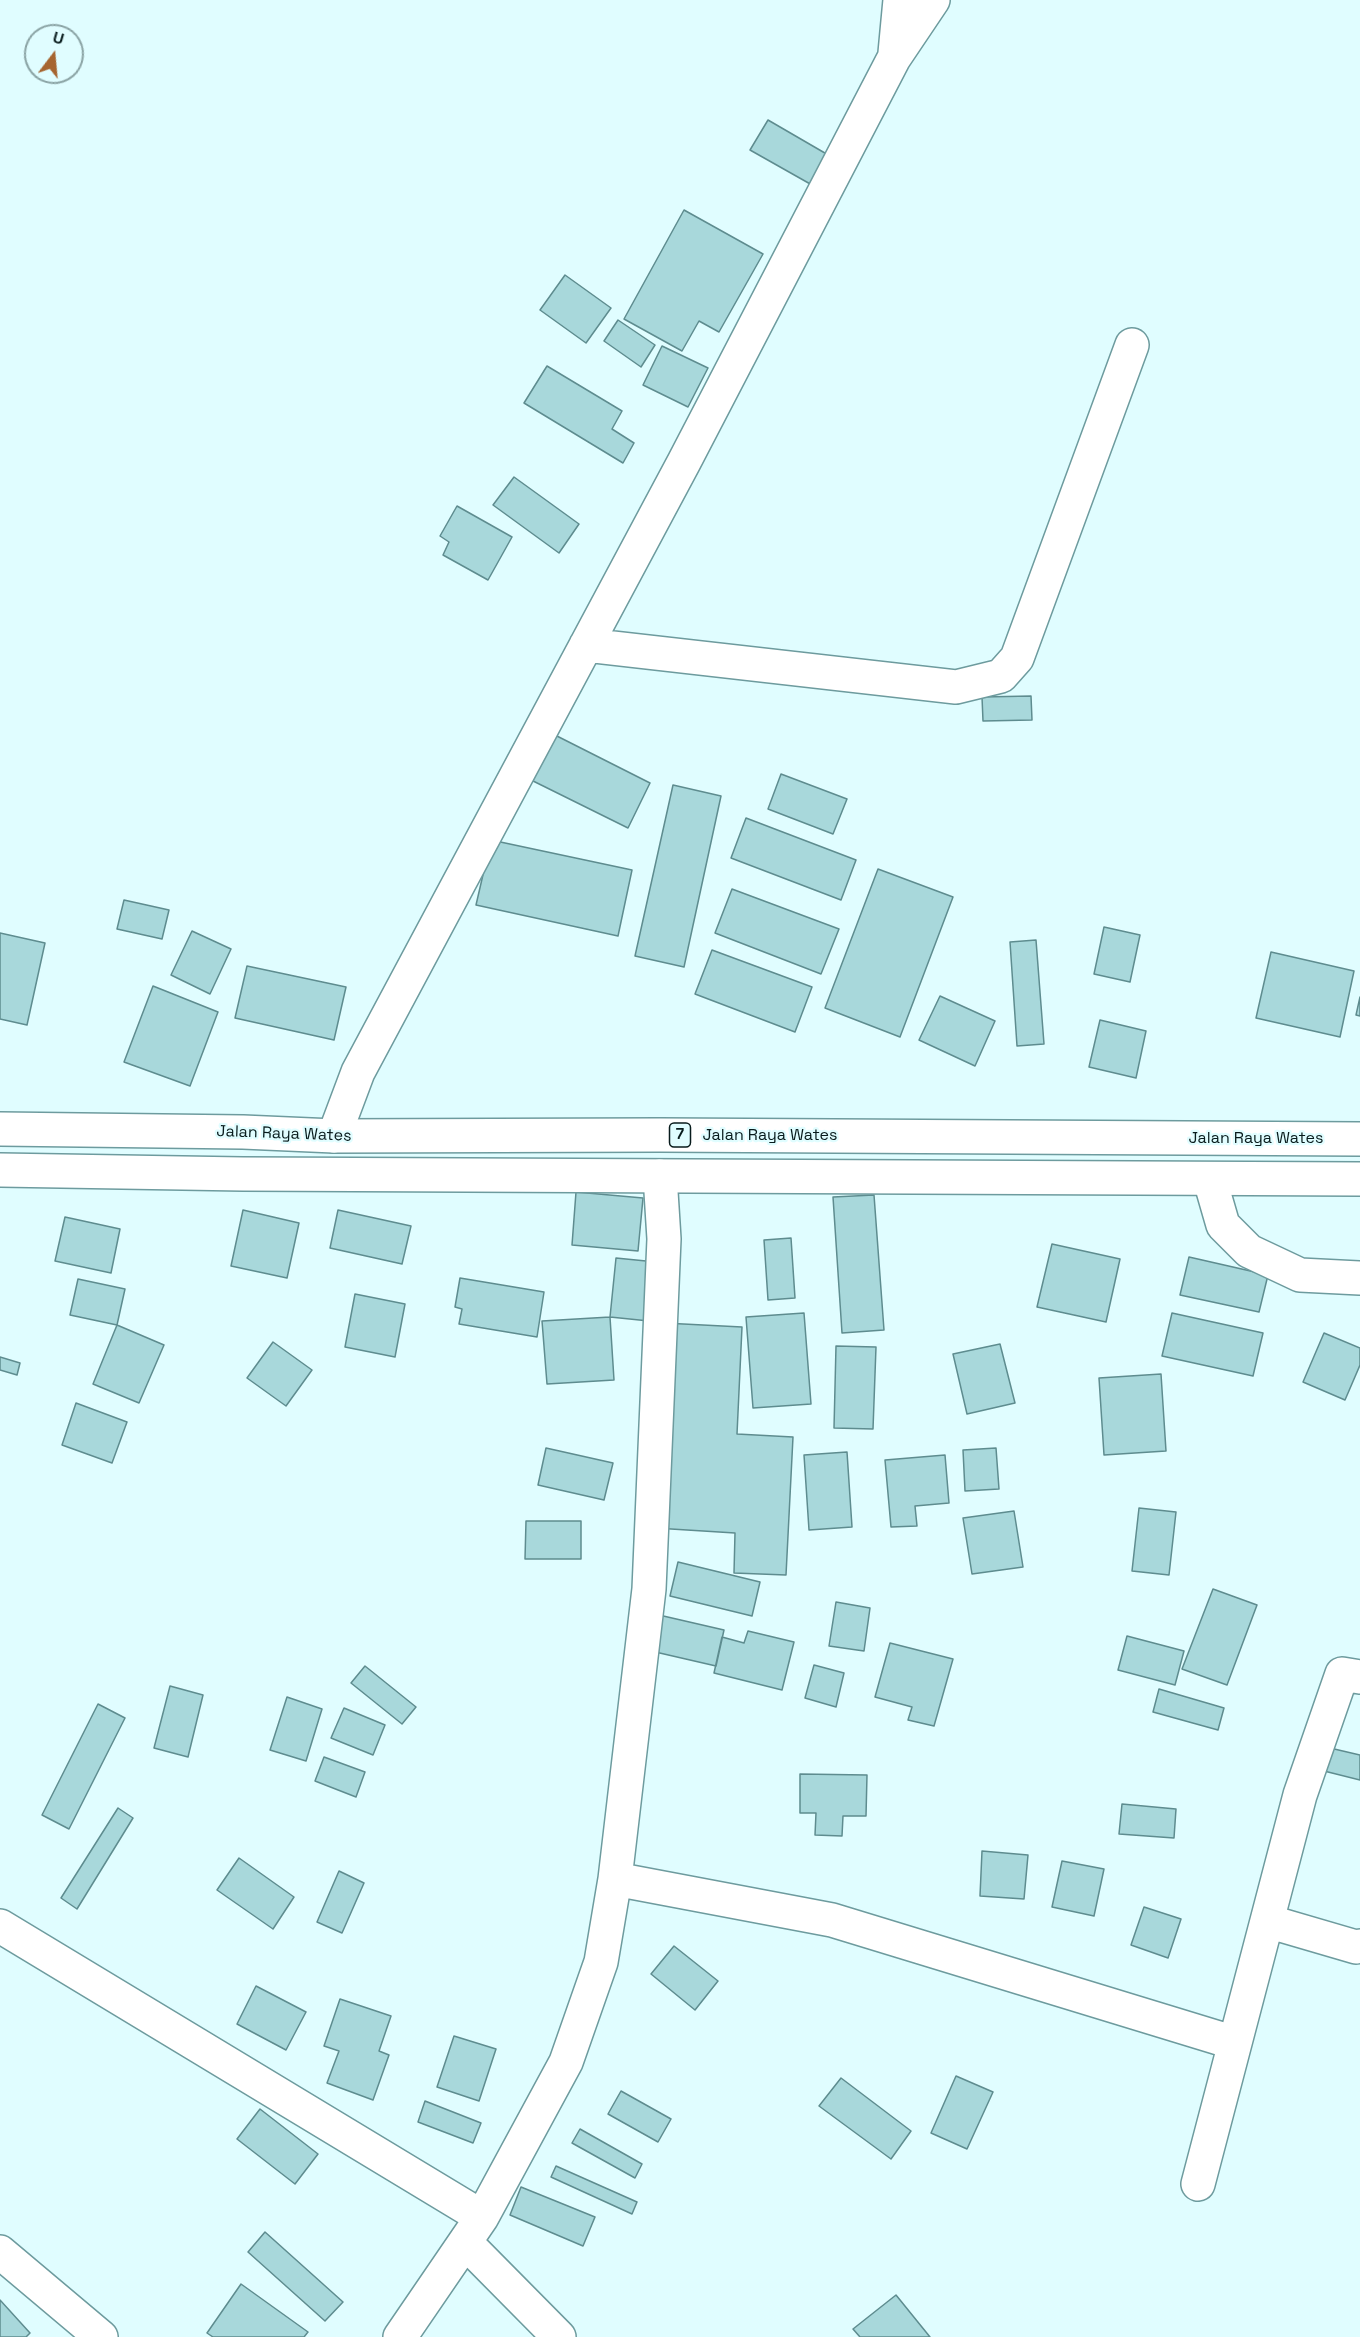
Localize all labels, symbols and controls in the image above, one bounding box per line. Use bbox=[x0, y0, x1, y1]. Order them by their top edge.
north arrow bbox=[24, 24, 84, 84]
text: U bbox=[50, 27, 67, 50]
street label: Jalan Raya Wates bbox=[216, 1122, 352, 1146]
road number: 7 bbox=[670, 1123, 690, 1147]
street label: Jalan Raya Wates bbox=[702, 1126, 838, 1146]
street label: Jalan Raya Wates bbox=[1188, 1129, 1324, 1149]

